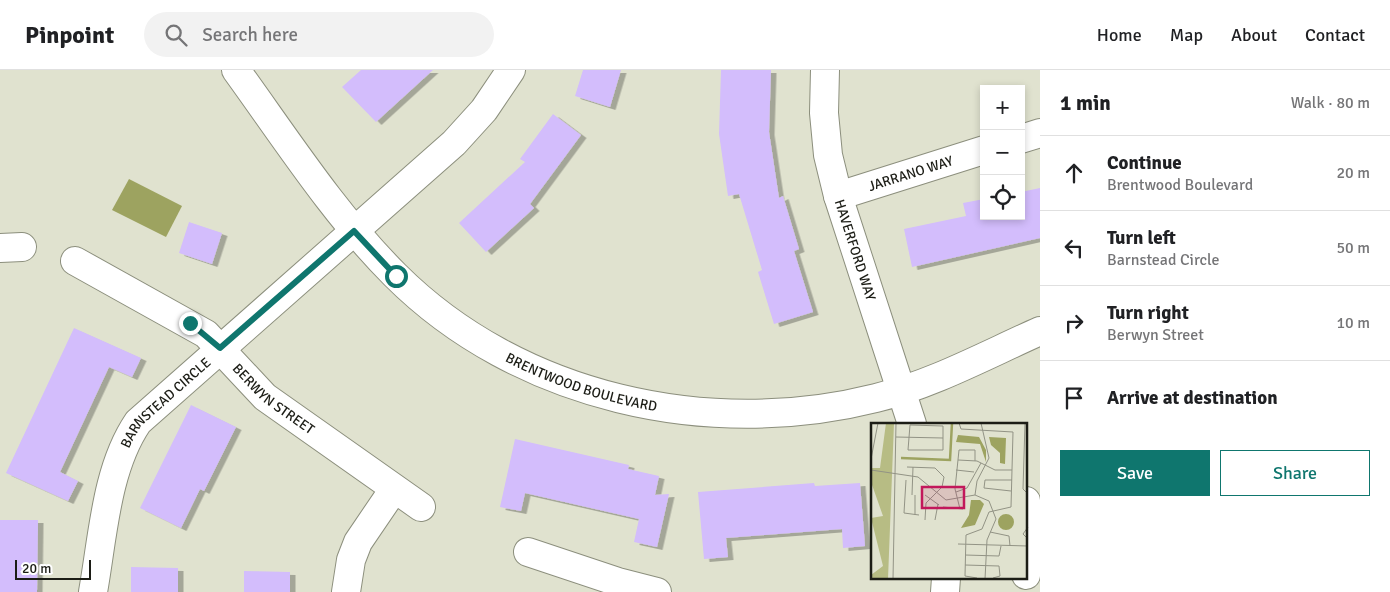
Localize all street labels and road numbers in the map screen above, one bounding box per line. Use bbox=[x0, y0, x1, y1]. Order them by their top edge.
street label: JARRANO WAY bbox=[866, 152, 955, 195]
street label: HAVERFORD WAY bbox=[831, 197, 880, 302]
street label: BRENTWOOD BOULEVARD bbox=[503, 349, 659, 415]
street label: BARNSTEAD CIRCLE bbox=[117, 353, 214, 450]
street label: BERWYN STREET bbox=[229, 360, 318, 438]

